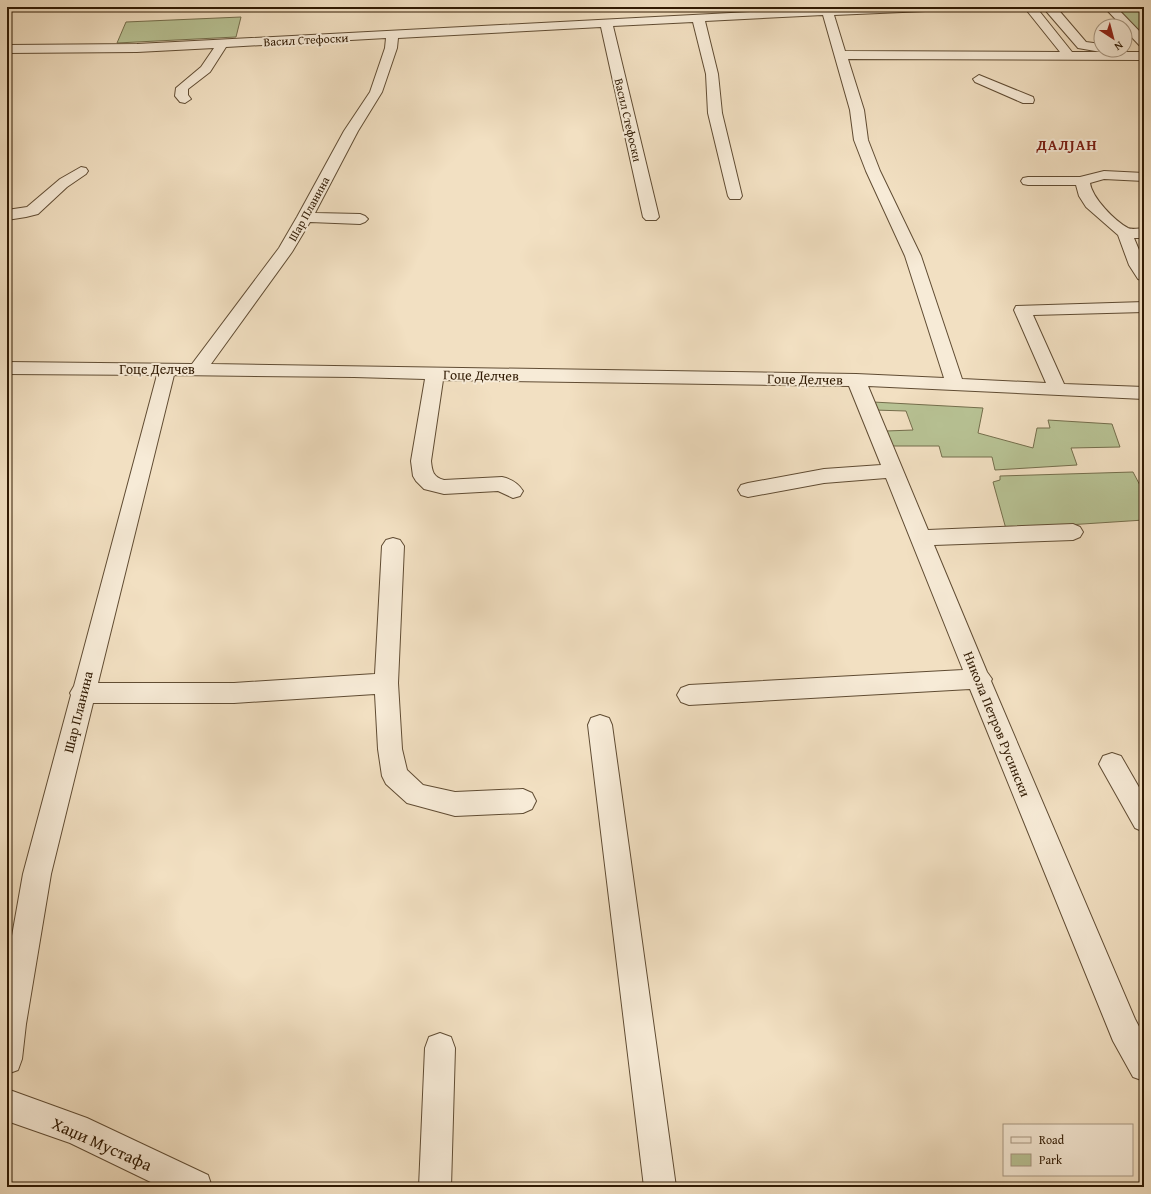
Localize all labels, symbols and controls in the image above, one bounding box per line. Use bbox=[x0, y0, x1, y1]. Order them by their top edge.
north arrow bbox=[1093, 18, 1133, 58]
street label: Васил Стефоски bbox=[263, 29, 349, 50]
text: N bbox=[1111, 37, 1127, 55]
street label: Васил Стефоски bbox=[611, 77, 646, 163]
district label: ДАЛЈАН bbox=[1035, 134, 1098, 155]
street label: Шар Планина bbox=[284, 173, 334, 244]
street label: Гоце Делчев bbox=[119, 359, 195, 379]
street label: Гоце Делчев bbox=[443, 364, 519, 386]
street label: Гоце Делчев bbox=[767, 368, 843, 390]
street label: Никола Петров Русински bbox=[959, 648, 1035, 800]
street label: Шар Планина bbox=[58, 669, 98, 755]
street label: Хаџи Мустафа bbox=[48, 1110, 156, 1177]
legend bbox=[1003, 1124, 1133, 1176]
text: Road bbox=[1039, 1131, 1065, 1148]
text: Park bbox=[1039, 1151, 1063, 1168]

